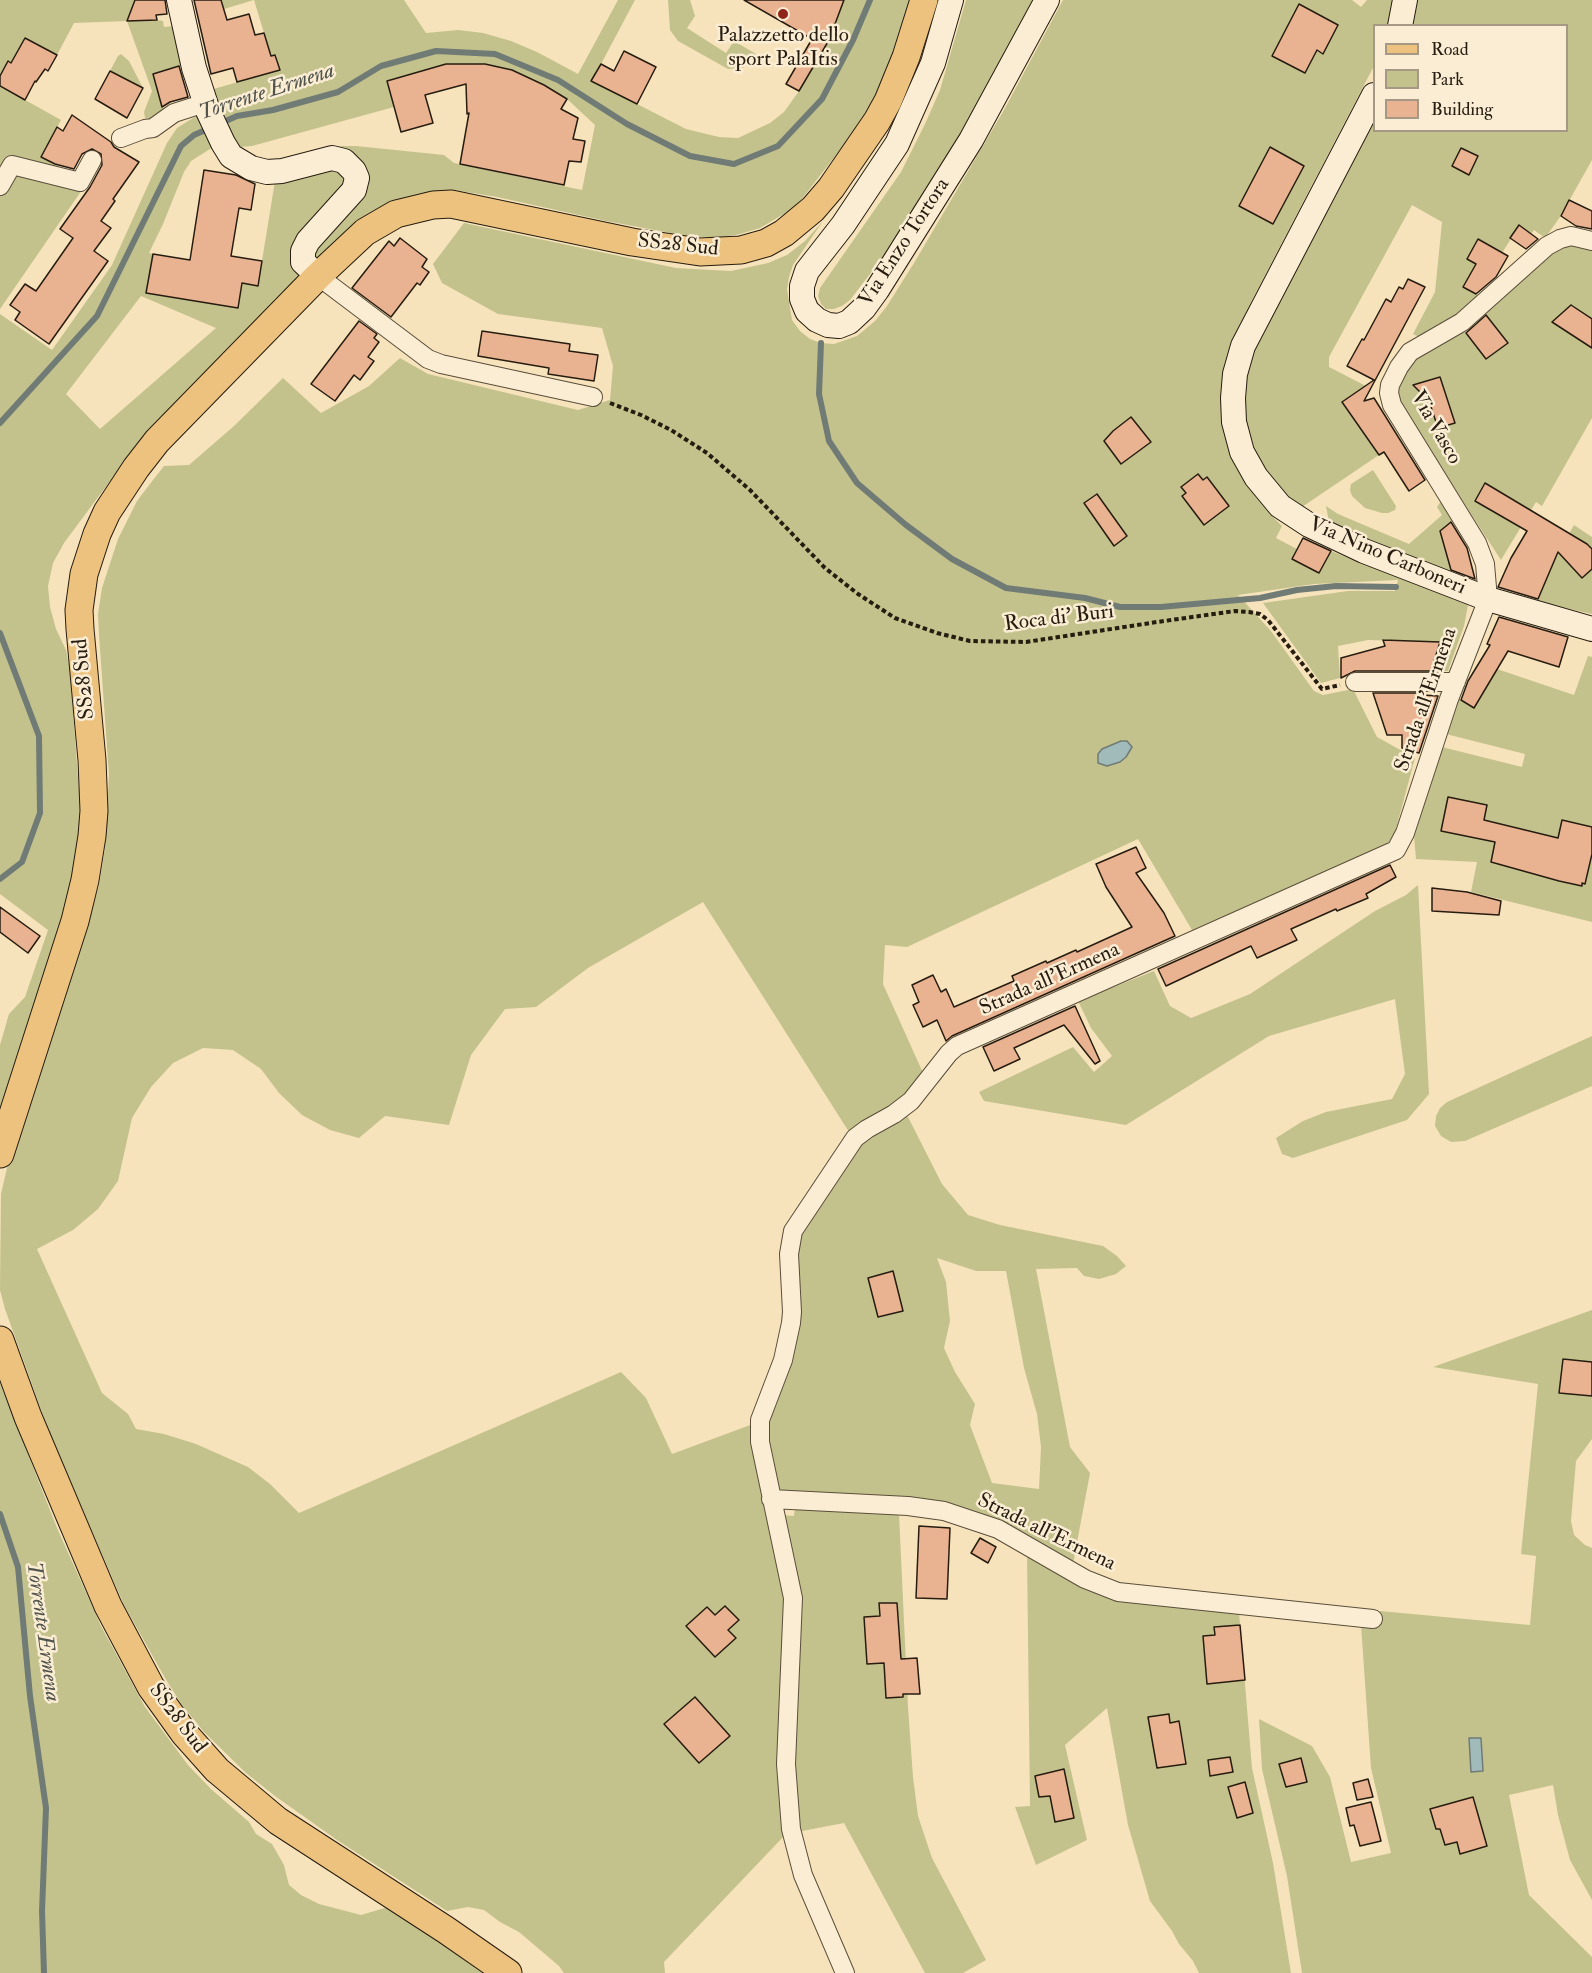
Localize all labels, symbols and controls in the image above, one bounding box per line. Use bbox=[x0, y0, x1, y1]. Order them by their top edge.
marker: Palazzetto dello sport PalaItis bbox=[776, 7, 790, 21]
place label: Palazzetto dello sport PalaItis bbox=[717, 23, 849, 73]
legend bbox=[1373, 24, 1568, 132]
text: Road bbox=[1431, 38, 1469, 61]
water label: Torrente Ermena bbox=[196, 59, 338, 127]
text: Park bbox=[1431, 68, 1464, 91]
text: Building bbox=[1431, 98, 1493, 121]
street label: Via Enzo Tortora bbox=[854, 174, 956, 312]
street label: SS28 Sud bbox=[636, 229, 720, 263]
street label: Via Vasco bbox=[1404, 387, 1466, 469]
street label: Via Nino Carboneri bbox=[1305, 513, 1469, 601]
street label: Roca di' Buri bbox=[1003, 600, 1115, 638]
street label: Strada all'Ermena bbox=[1391, 625, 1463, 775]
street label: SS28 Sud bbox=[69, 638, 101, 720]
street label: Strada all'Ermena bbox=[976, 938, 1124, 1022]
street label: Strada all'Ermena bbox=[973, 1489, 1119, 1577]
water label: Torrente Ermena bbox=[19, 1560, 65, 1704]
street label: SS28 Sud bbox=[143, 1679, 211, 1759]

